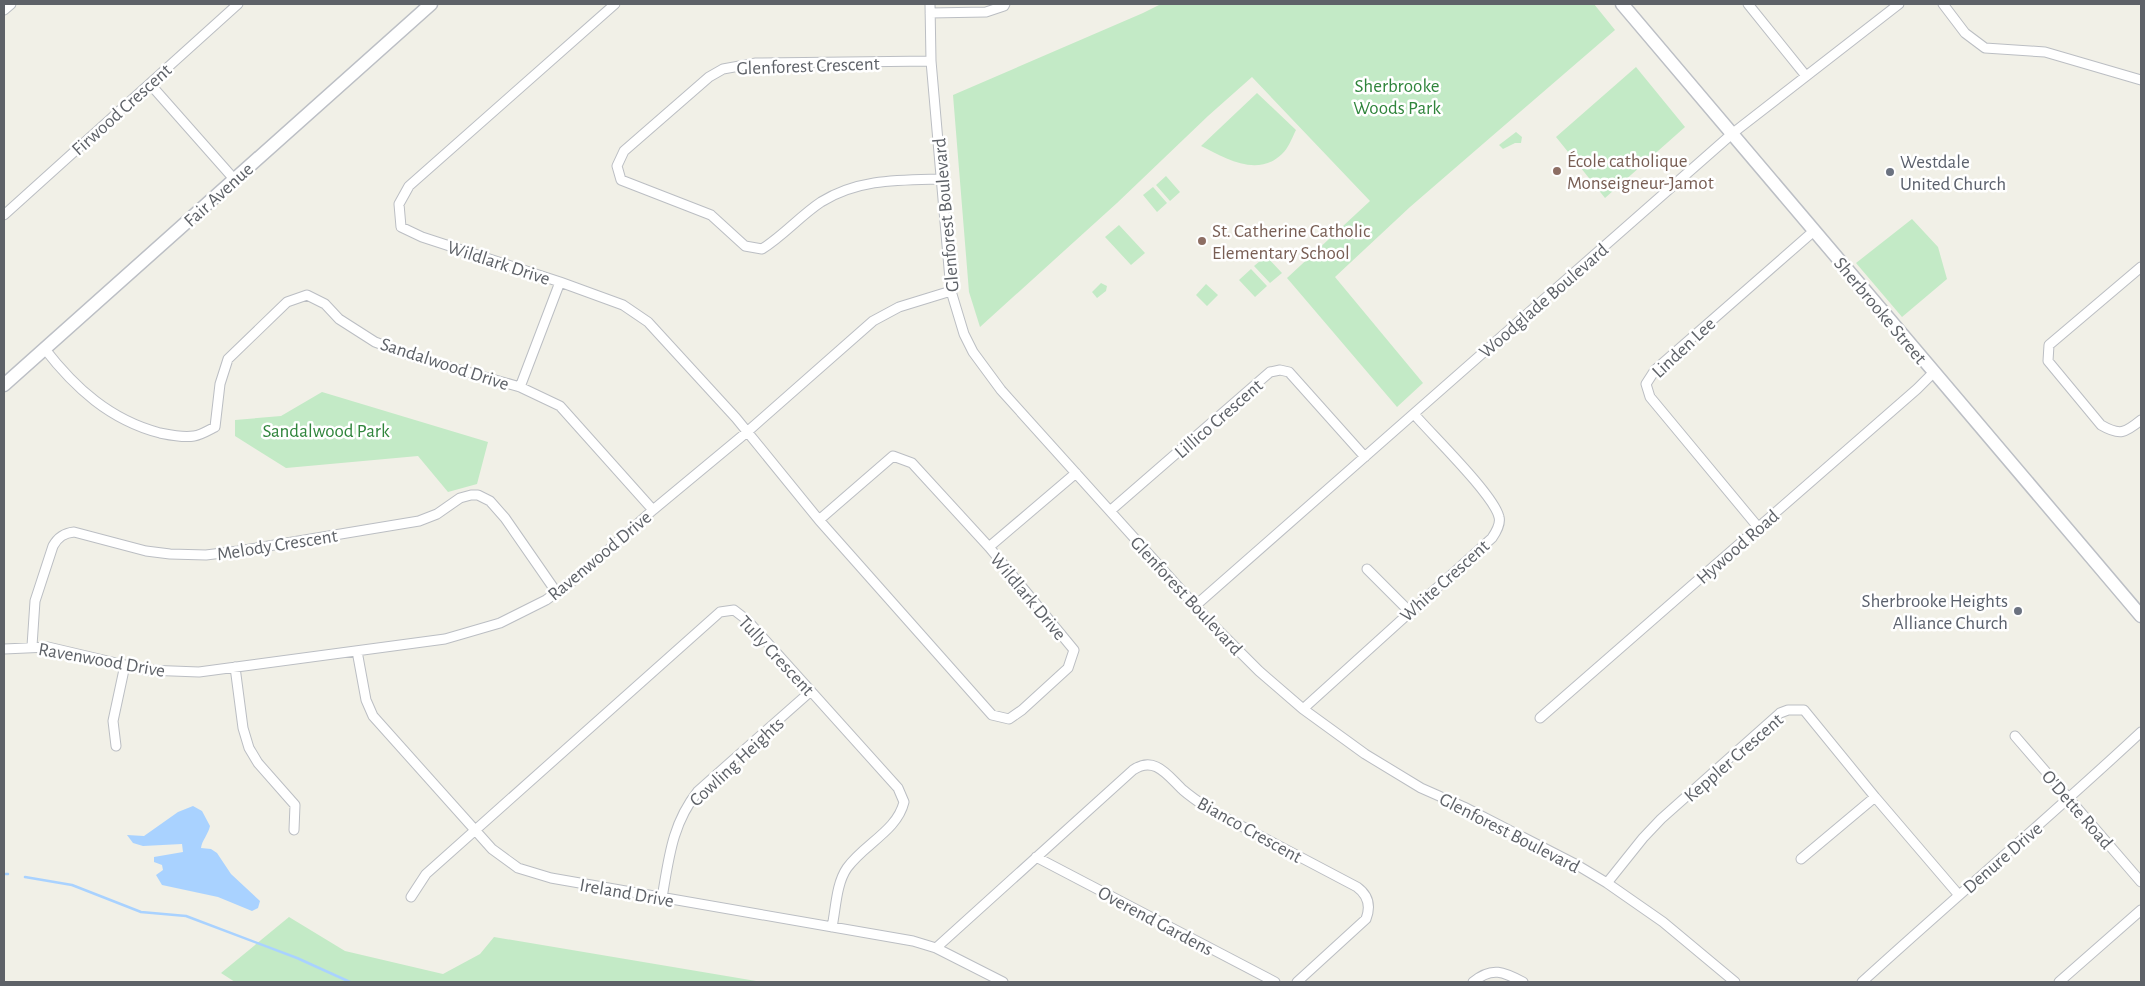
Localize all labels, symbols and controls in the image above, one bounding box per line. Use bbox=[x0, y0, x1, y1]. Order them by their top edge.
street label: Glenforest Crescent bbox=[736, 55, 880, 78]
street label: Firwood Crescent bbox=[69, 61, 175, 160]
park label: Sherbrooke Woods Park bbox=[1353, 77, 1441, 118]
street label: Glenforest Boulevard bbox=[930, 137, 963, 293]
place label: École catholique Monseigneur-Jamot bbox=[1567, 150, 1714, 193]
place label: Westdale United Church bbox=[1900, 153, 2006, 194]
street label: Fair Avenue bbox=[181, 159, 257, 231]
marker: École catholique Monseigneur-Jamot bbox=[1551, 165, 1563, 177]
marker: Westdale United Church bbox=[1884, 166, 1896, 178]
place label: St. Catherine Catholic Elementary School bbox=[1212, 222, 1370, 263]
marker: St. Catherine Catholic Elementary School bbox=[1196, 235, 1208, 247]
street label: Wildlark Drive bbox=[445, 238, 552, 289]
street label: Woodglade Boulevard bbox=[1476, 240, 1612, 362]
street label: Sherbrooke Street bbox=[1830, 254, 1930, 368]
street label: Linden Lee bbox=[1649, 314, 1719, 382]
street label: Sandalwood Drive bbox=[378, 335, 511, 394]
street label: Lillico Crescent bbox=[1171, 376, 1267, 462]
park label: Sandalwood Park bbox=[262, 422, 390, 441]
street label: Hywood Road bbox=[1693, 506, 1783, 588]
street label: Ravenwood Drive bbox=[545, 508, 655, 605]
street label: Melody Crescent bbox=[216, 527, 339, 564]
street label: Glenforest Boulevard bbox=[1126, 533, 1246, 659]
street label: White Crescent bbox=[1397, 536, 1493, 626]
street label: Wildlark Drive bbox=[986, 550, 1069, 644]
place label: Sherbrooke Heights Alliance Church bbox=[1862, 592, 2008, 633]
marker: Sherbrooke Heights Alliance Church bbox=[2012, 605, 2024, 617]
street label: Tully Crescent bbox=[734, 612, 817, 700]
street label: Ravenwood Drive bbox=[37, 640, 167, 681]
street label: Keppler Crescent bbox=[1681, 710, 1787, 806]
street label: Cowling Heights bbox=[686, 714, 788, 810]
street label: O'Dette Road bbox=[2038, 767, 2116, 853]
street label: Glenforest Boulevard bbox=[1436, 790, 1583, 877]
street label: Bianco Crescent bbox=[1194, 794, 1305, 867]
street label: Denure Drive bbox=[1960, 819, 2046, 897]
street label: Ireland Drive bbox=[578, 876, 675, 911]
street label: Overend Gardens bbox=[1094, 883, 1216, 960]

